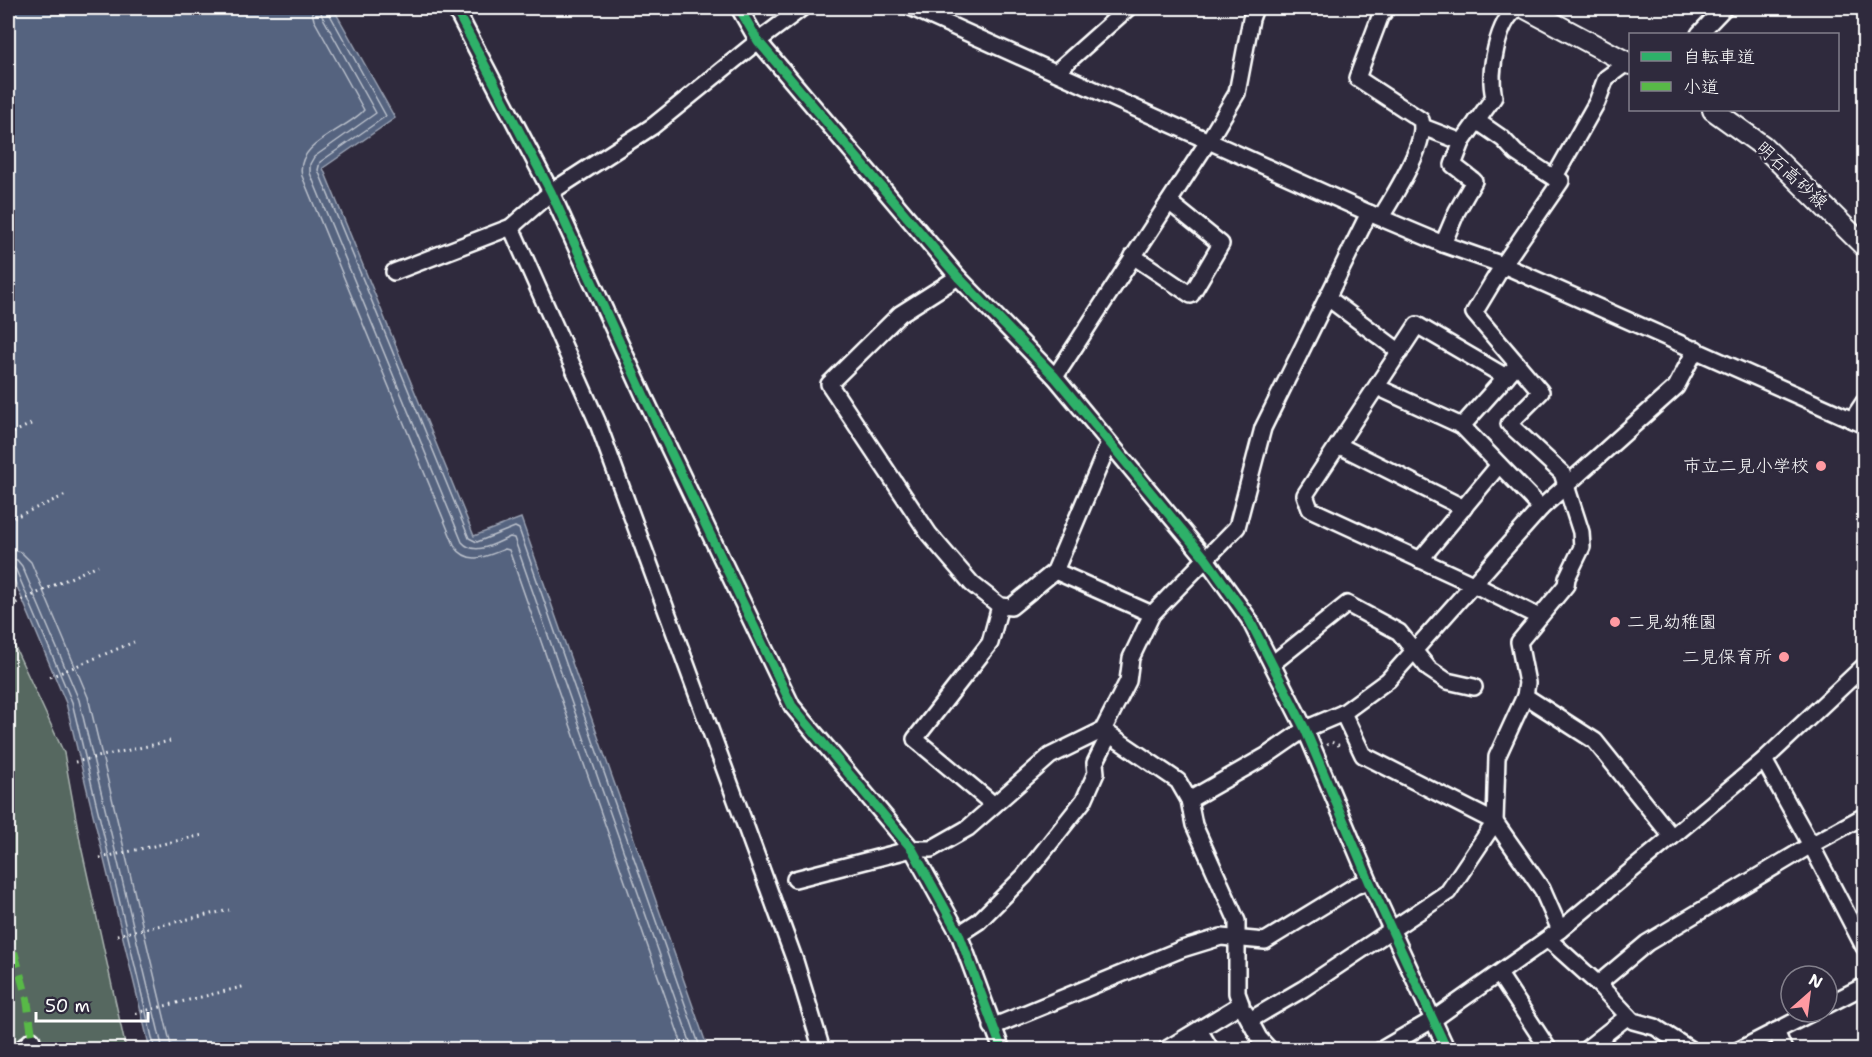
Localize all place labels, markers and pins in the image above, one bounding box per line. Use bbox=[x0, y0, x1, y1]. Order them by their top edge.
place label: 市立二見小学校 bbox=[1683, 454, 1809, 478]
marker: 市立二見小学校 bbox=[1814, 459, 1828, 473]
place label: 二見幼稚園 bbox=[1627, 610, 1717, 634]
marker: 二見幼稚園 bbox=[1608, 615, 1622, 629]
place label: 二見保育所 bbox=[1682, 645, 1772, 669]
marker: 二見保育所 bbox=[1777, 650, 1791, 664]

